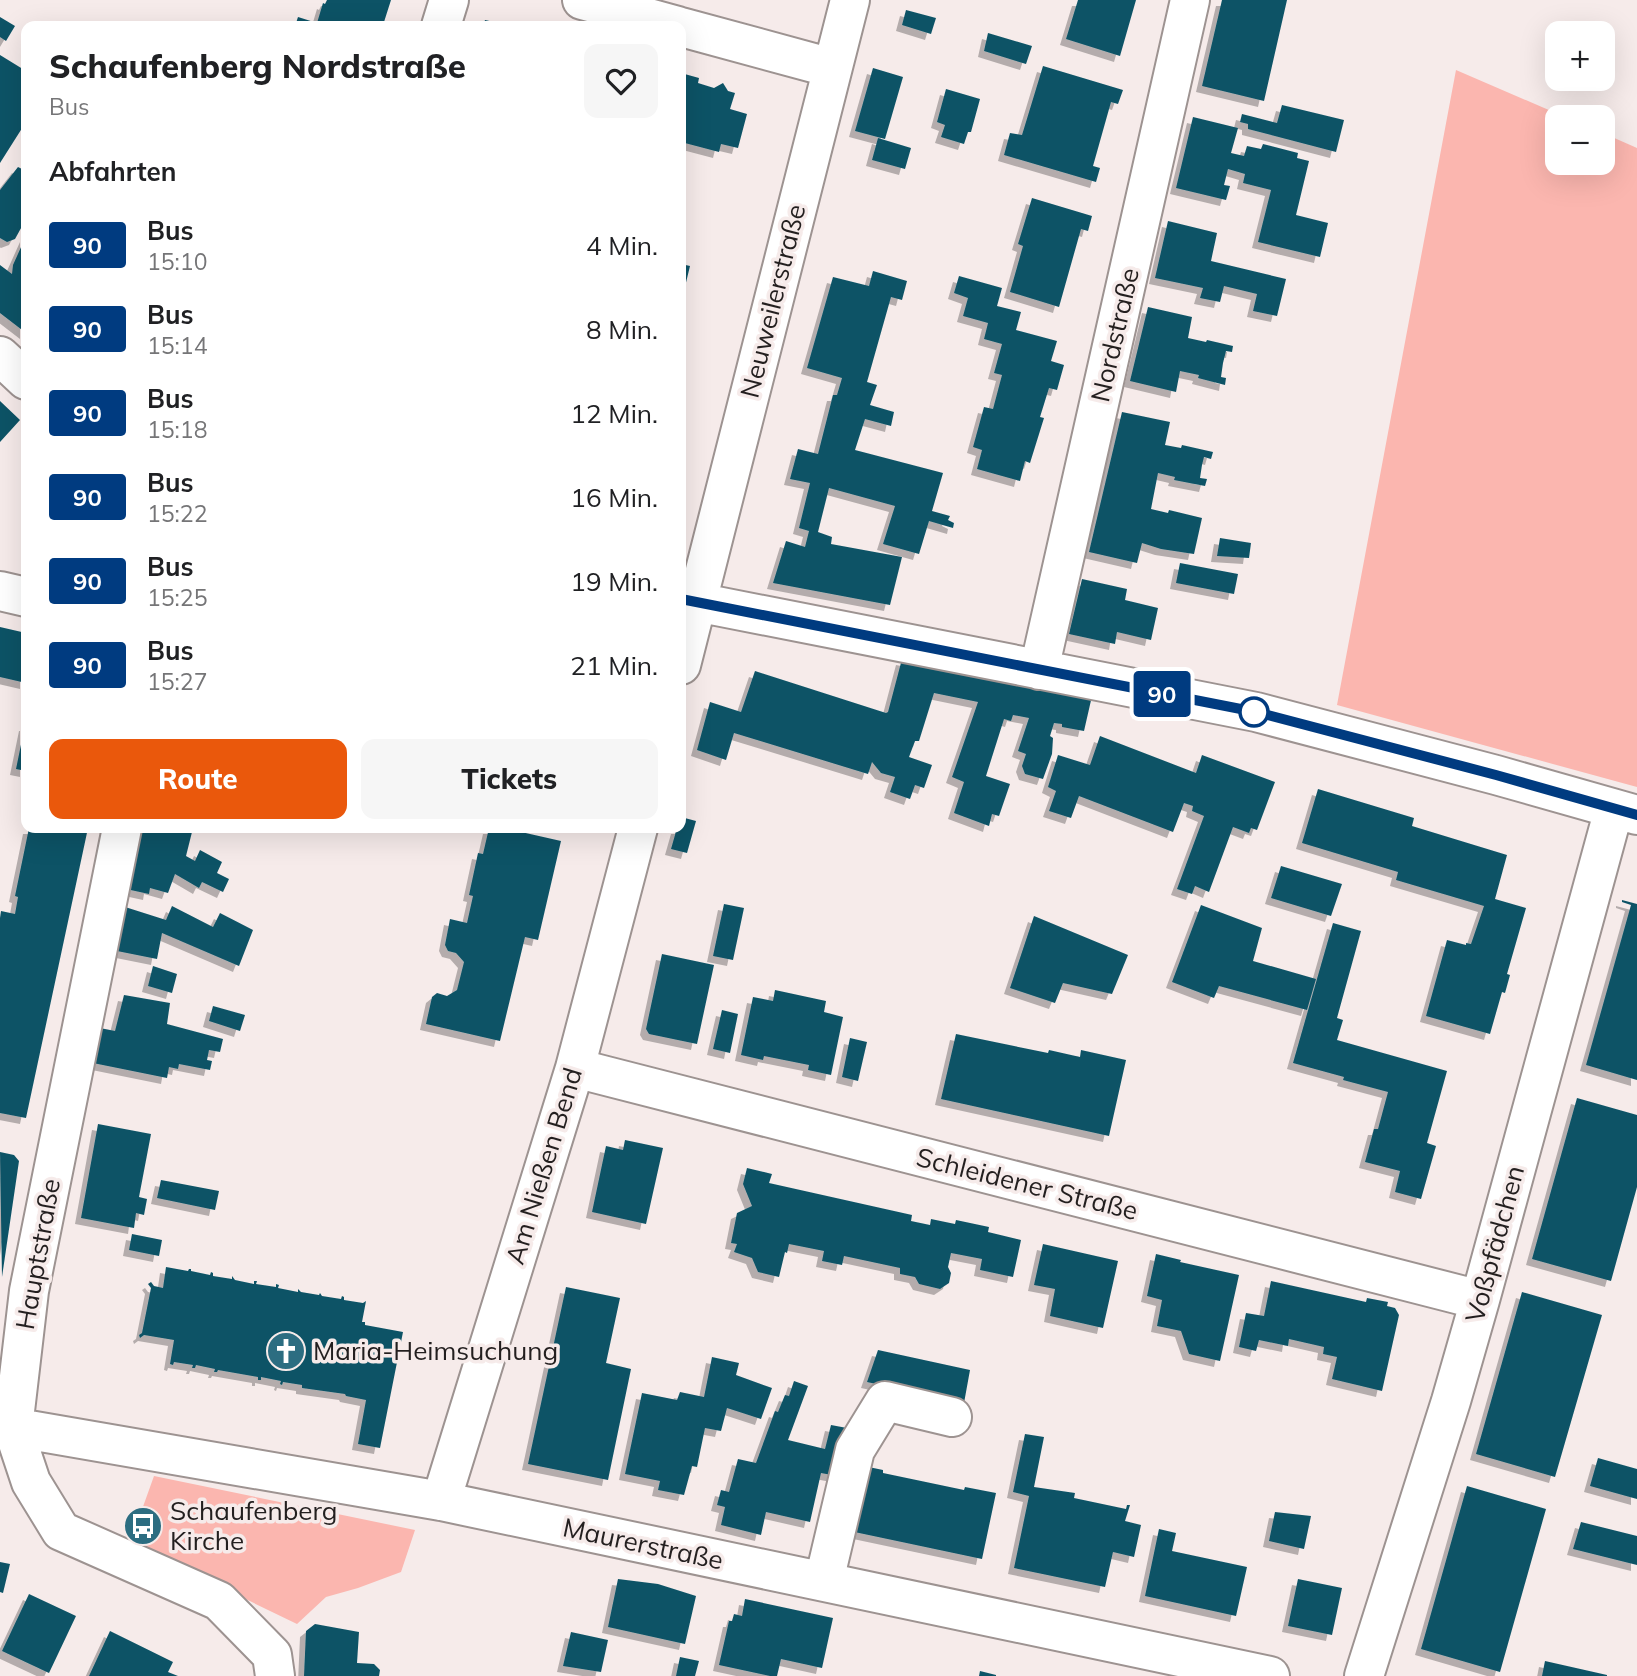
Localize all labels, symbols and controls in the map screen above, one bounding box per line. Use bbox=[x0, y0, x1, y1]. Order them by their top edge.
map controls bbox=[1545, 21, 1615, 175]
button: + bbox=[1545, 21, 1615, 91]
button: heart bbox=[584, 44, 658, 118]
text: Schaufenberg Nordstraße bbox=[49, 45, 466, 86]
text: Bus bbox=[49, 92, 89, 121]
button: − bbox=[1545, 105, 1615, 175]
text: Abfahrten bbox=[49, 155, 176, 188]
street label: Neuweilerstraße bbox=[733, 201, 813, 401]
text: Bus bbox=[147, 214, 193, 247]
text: 4 Min. bbox=[586, 229, 658, 262]
text: 90 bbox=[73, 230, 102, 260]
text: 15:10 bbox=[147, 247, 207, 276]
street label: Nordstraße bbox=[1083, 265, 1146, 405]
text: Bus bbox=[147, 298, 193, 331]
text: 8 Min. bbox=[586, 313, 658, 346]
text: 90 bbox=[73, 314, 102, 344]
text: 15:14 bbox=[147, 331, 207, 360]
text: Bus bbox=[147, 382, 193, 415]
text: 12 Min. bbox=[570, 397, 658, 430]
text: 90 bbox=[73, 398, 102, 428]
text: 15:18 bbox=[147, 415, 207, 444]
text: Bus bbox=[147, 466, 193, 499]
text: 16 Min. bbox=[570, 481, 658, 514]
text: 90 bbox=[73, 482, 102, 512]
text: 15:22 bbox=[147, 499, 207, 528]
text: Bus bbox=[147, 550, 193, 583]
text: 19 Min. bbox=[570, 565, 658, 598]
text: 90 bbox=[73, 566, 102, 596]
text: 15:25 bbox=[147, 583, 207, 612]
text: Bus bbox=[147, 634, 193, 667]
text: 21 Min. bbox=[570, 649, 658, 682]
text: 90 bbox=[73, 650, 102, 680]
text: 15:27 bbox=[147, 667, 207, 696]
line badge: 90 bbox=[1130, 671, 1194, 717]
text: 90 bbox=[1148, 679, 1176, 709]
unlabelled marker bbox=[1239, 697, 1269, 727]
button: Route bbox=[49, 739, 347, 819]
button: Tickets bbox=[361, 739, 658, 819]
street label: Am Nießen Bend bbox=[498, 1064, 589, 1268]
street label: Schleidener Straße bbox=[913, 1140, 1141, 1227]
street label: Voßpfädchen bbox=[1458, 1162, 1531, 1326]
street label: Hauptstraße bbox=[8, 1176, 67, 1332]
church icon: Maria-Heimsuchung bbox=[265, 1330, 307, 1372]
place label: Maria-Heimsuchung bbox=[313, 1334, 558, 1367]
place label: Schaufenberg Kirche bbox=[170, 1494, 337, 1557]
bus stop icon: Schaufenberg Kirche bbox=[122, 1505, 164, 1547]
street label: Maurerstraße bbox=[560, 1510, 726, 1577]

